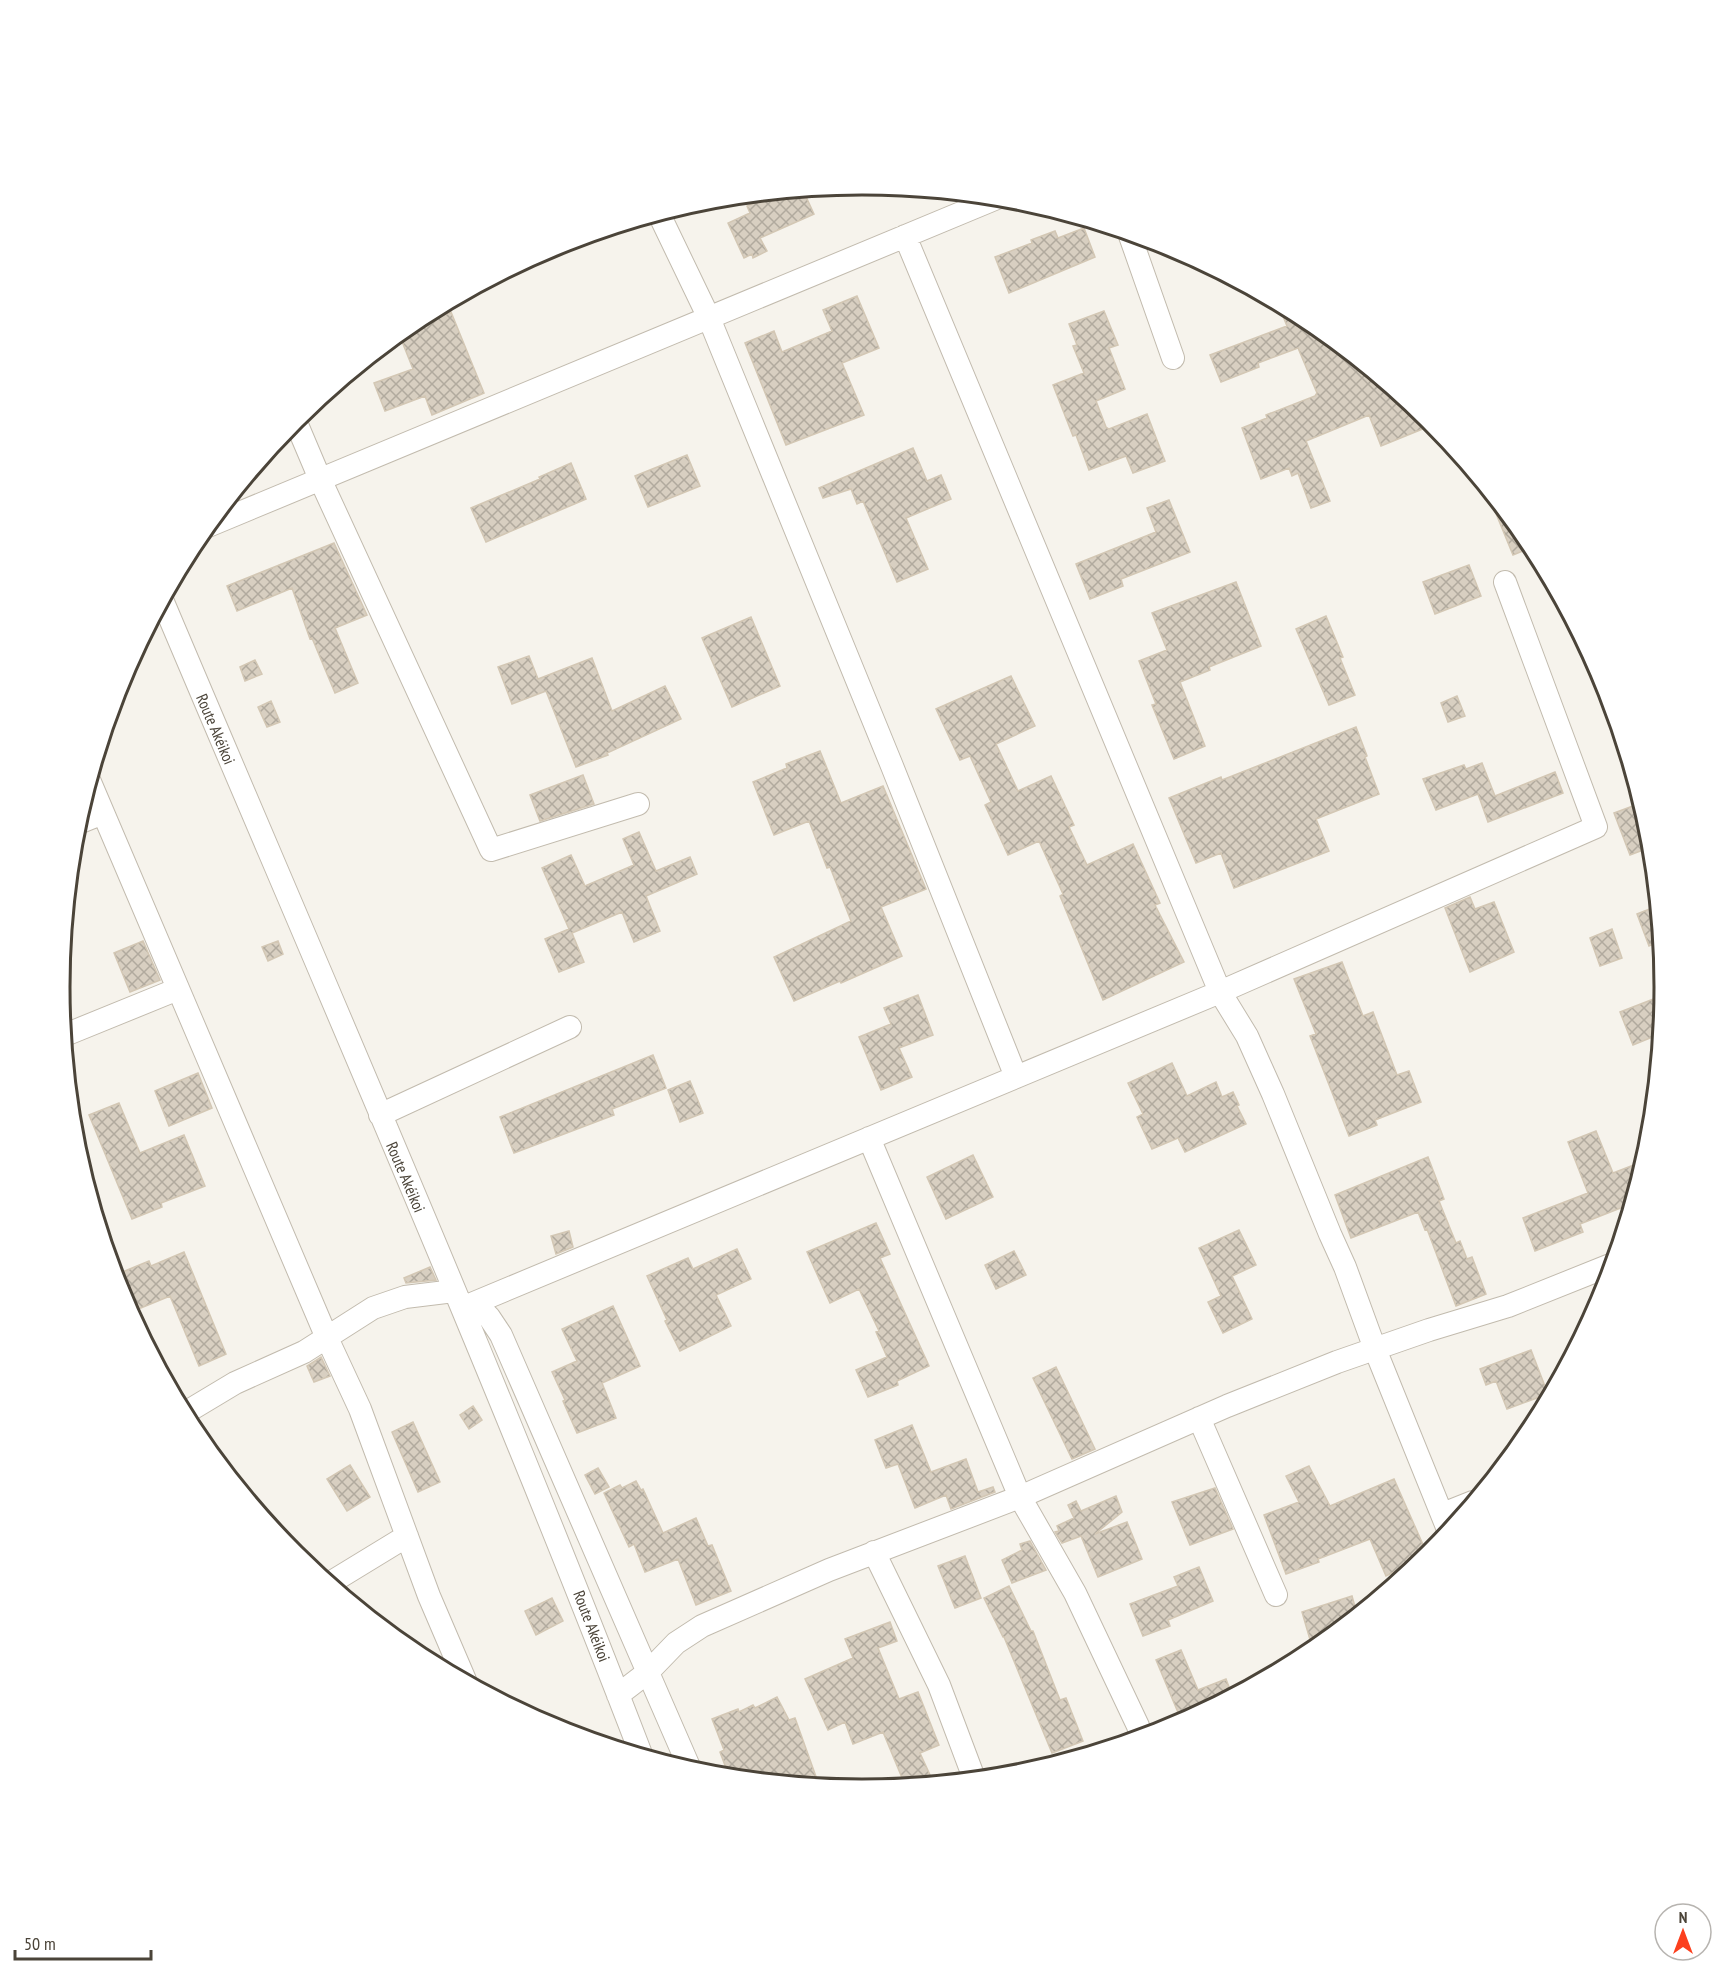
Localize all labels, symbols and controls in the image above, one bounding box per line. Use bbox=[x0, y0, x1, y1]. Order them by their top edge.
street label: Route Akéikoi bbox=[192, 691, 240, 767]
street label: Route Akéikoi bbox=[382, 1139, 430, 1215]
street label: Route Akéikoi bbox=[569, 1587, 615, 1665]
north arrow bbox=[1653, 1902, 1713, 1962]
text: N bbox=[1679, 1907, 1687, 1927]
scale bar bbox=[15, 1923, 152, 1961]
text: 50 m bbox=[24, 1932, 56, 1955]

